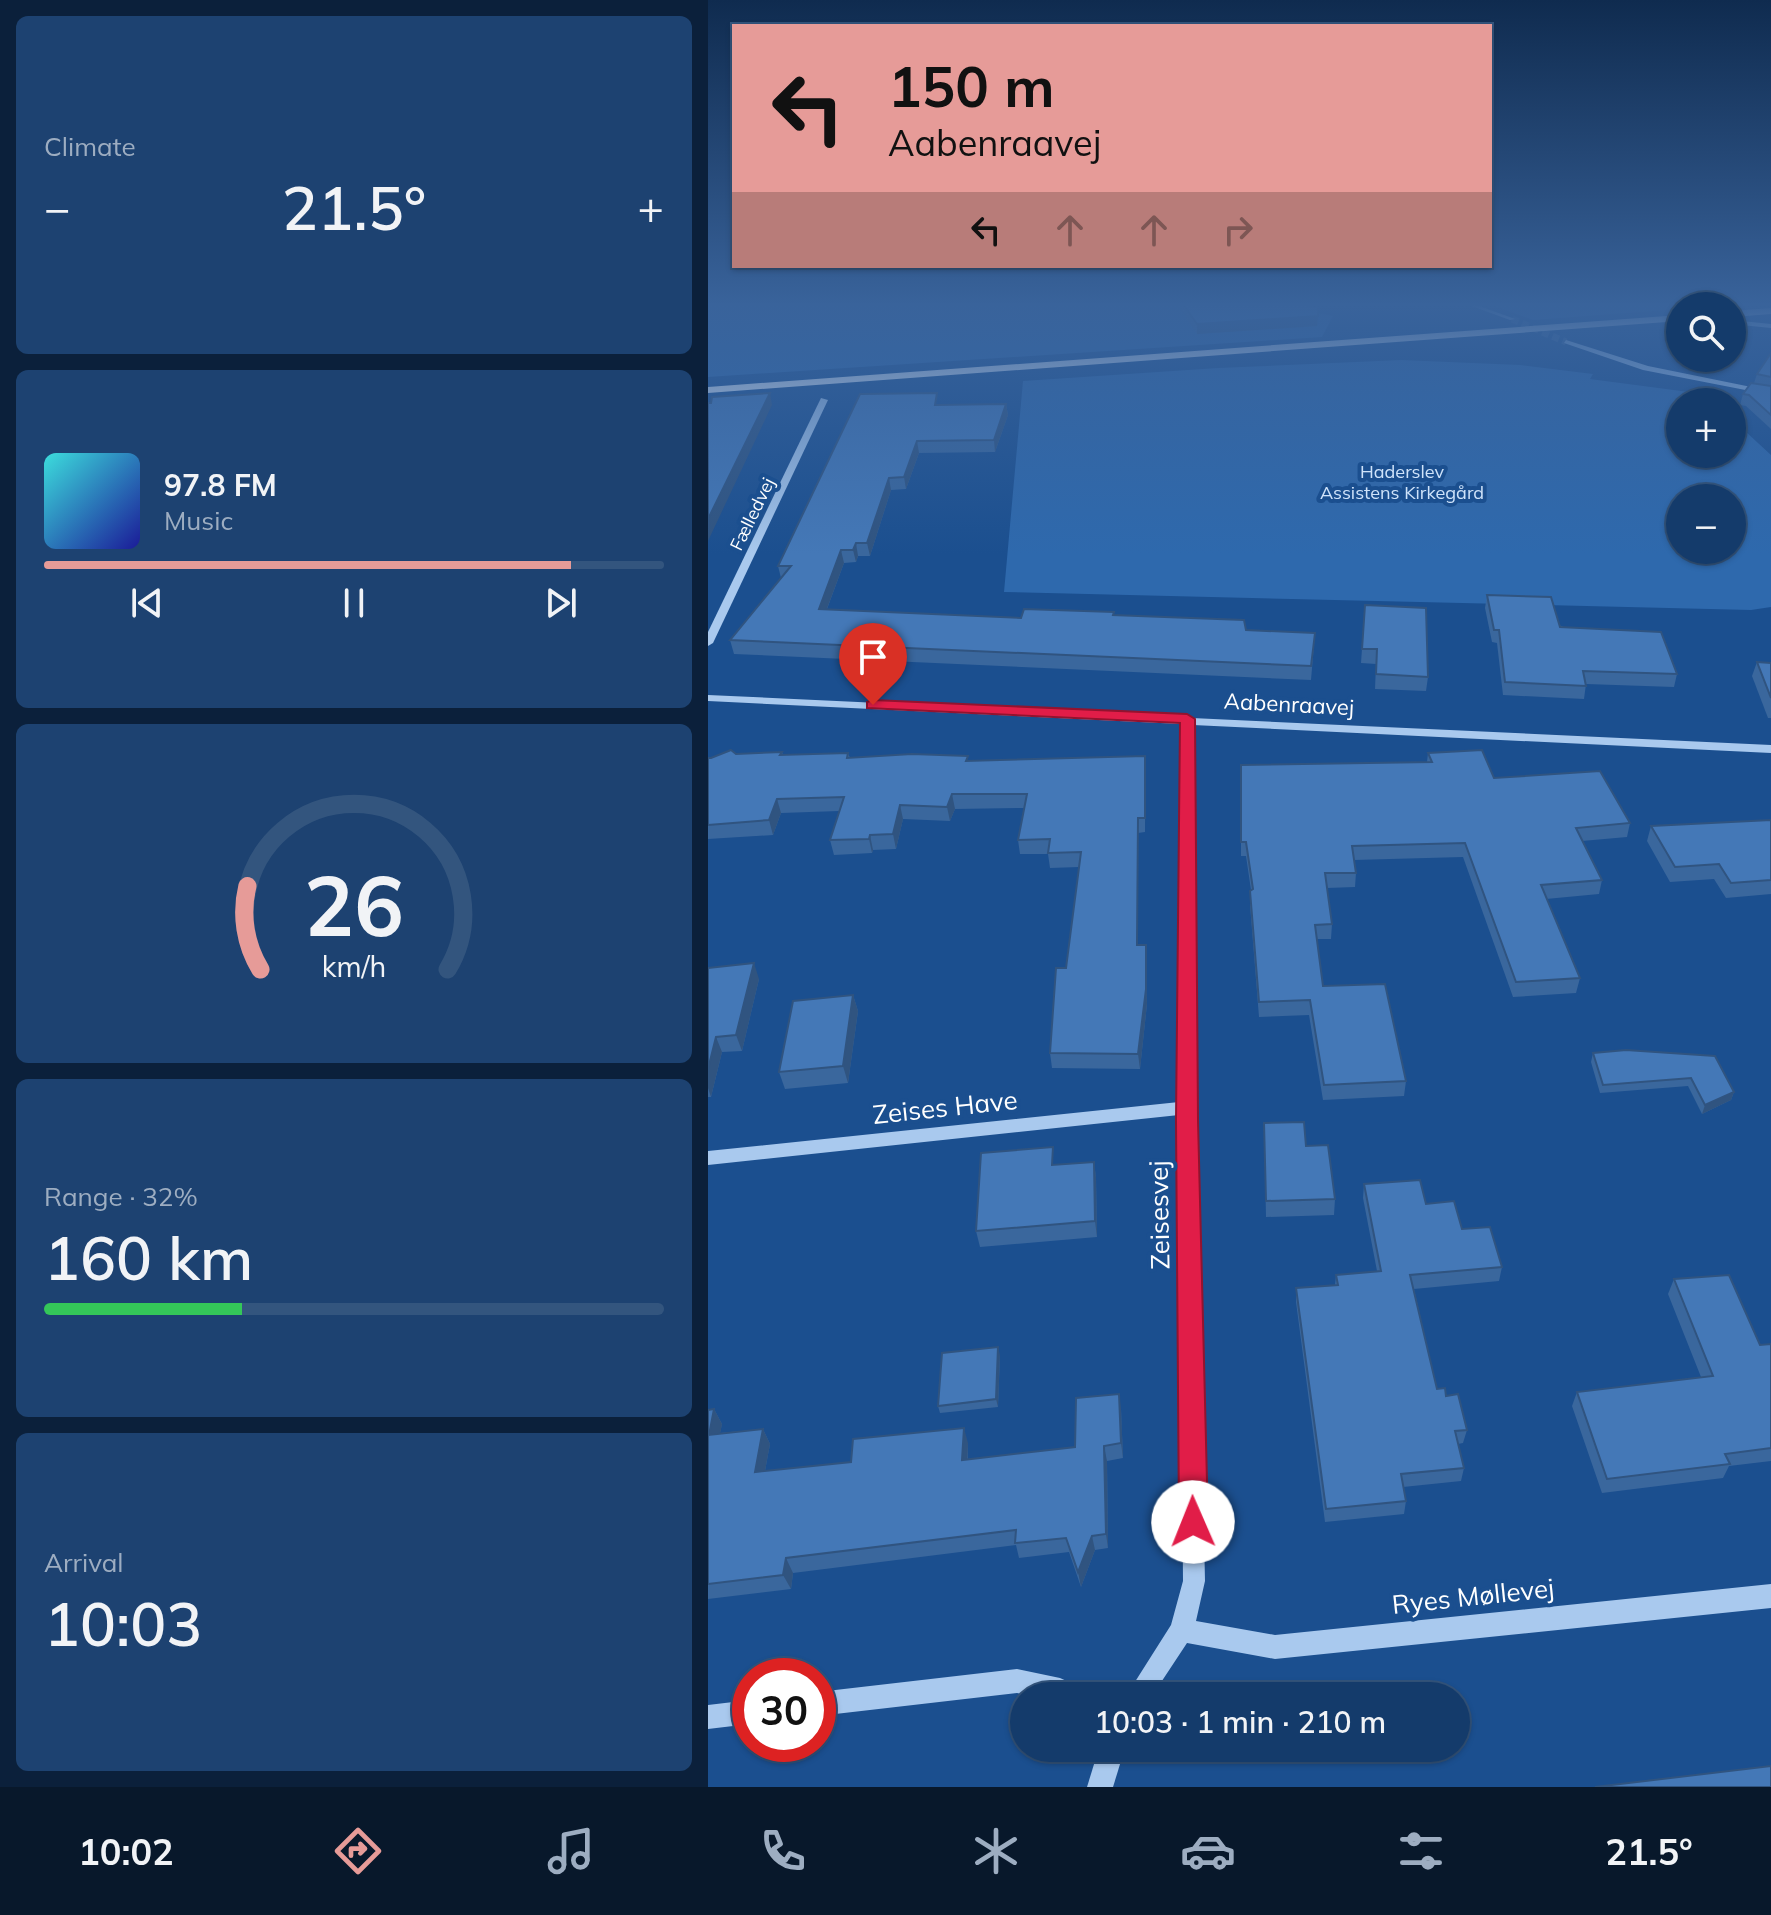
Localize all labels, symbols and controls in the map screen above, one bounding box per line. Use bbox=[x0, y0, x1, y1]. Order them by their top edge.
text: 150 m bbox=[888, 51, 1055, 121]
icon: left bbox=[756, 56, 860, 160]
text: Aabenraavej bbox=[888, 120, 1101, 165]
text: Climate bbox=[44, 130, 136, 163]
text: 21.5° bbox=[282, 170, 426, 245]
text: − bbox=[44, 180, 70, 235]
text: + bbox=[638, 180, 664, 235]
icon: left bbox=[964, 208, 1008, 252]
icon: ahead bbox=[1048, 208, 1092, 252]
icon: ahead bbox=[1132, 208, 1176, 252]
icon: right bbox=[1216, 208, 1260, 252]
map controls bbox=[1666, 292, 1746, 564]
button: search bbox=[1666, 292, 1746, 372]
button: + bbox=[1666, 388, 1746, 468]
park label: Haderslev Assistens Kirkegård bbox=[1320, 460, 1484, 504]
text: 97.8 FM bbox=[164, 466, 277, 504]
street label: Fælledvej bbox=[725, 474, 779, 554]
button: − bbox=[1666, 484, 1746, 564]
text: Music bbox=[164, 504, 233, 537]
icon: previous bbox=[125, 581, 169, 625]
icon: pause bbox=[332, 581, 376, 625]
icon: next bbox=[539, 581, 583, 625]
pin bbox=[839, 623, 907, 705]
icon: arrive bbox=[851, 635, 895, 679]
street label: Aabenraavej bbox=[1223, 687, 1355, 721]
text: 26 bbox=[304, 851, 404, 956]
text: km/h bbox=[322, 948, 386, 984]
street label: Zeises Have bbox=[871, 1083, 1019, 1131]
street label: Zeisesvej bbox=[1142, 1160, 1176, 1270]
text: Range · 32% bbox=[44, 1180, 198, 1213]
text: 160 km bbox=[44, 1220, 253, 1295]
position arrow bbox=[1151, 1480, 1235, 1564]
text: Arrival bbox=[44, 1546, 124, 1579]
street label: Ryes Møllevej bbox=[1390, 1571, 1556, 1621]
text: 10:03 bbox=[44, 1586, 202, 1661]
speed limit sign: 30 bbox=[732, 1658, 836, 1762]
text: 10:03 · 1 min · 210 m bbox=[1094, 1703, 1386, 1741]
icon: directions bbox=[330, 1823, 386, 1879]
icon: music bbox=[543, 1823, 599, 1879]
icon: phone bbox=[755, 1823, 811, 1879]
icon: climate bbox=[968, 1823, 1024, 1879]
icon: car bbox=[1180, 1823, 1236, 1879]
icon: filters bbox=[1393, 1823, 1449, 1879]
text: 10:02 bbox=[78, 1829, 174, 1874]
text: 21.5° bbox=[1605, 1829, 1693, 1874]

